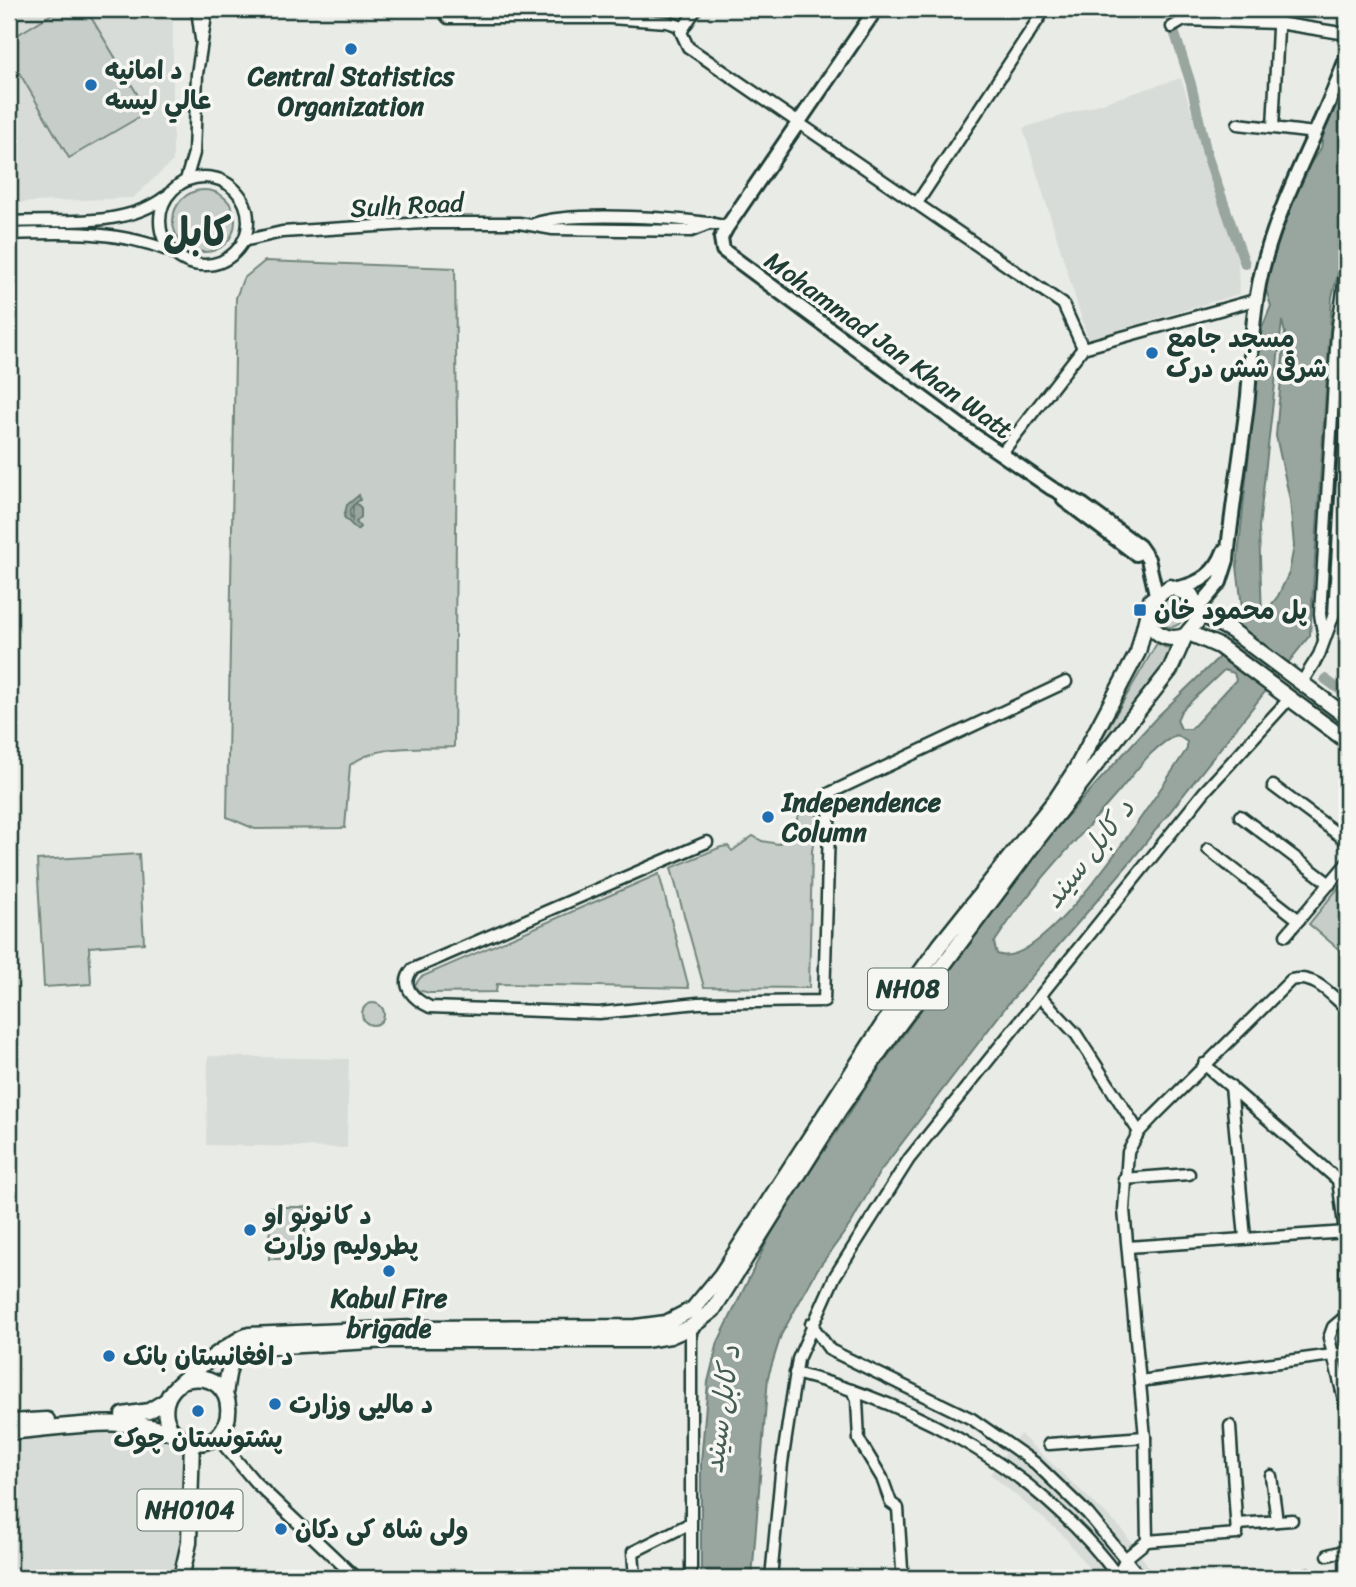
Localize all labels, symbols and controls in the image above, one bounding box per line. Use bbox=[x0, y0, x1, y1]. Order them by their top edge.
marker: Central Statistics Organization bbox=[343, 41, 359, 57]
place label: د امانیه عالي لیسه bbox=[105, 47, 211, 124]
place label: Central Statistics Organization bbox=[247, 53, 455, 129]
marker: د امانیه عالي لیسه bbox=[83, 77, 99, 93]
street label: Sulh Road bbox=[349, 179, 467, 231]
district label: کابل bbox=[163, 197, 232, 268]
street label: Mohammad Jan Khan Watt bbox=[754, 238, 1024, 452]
place label: مسجد جامع شرقی شش درک bbox=[1166, 315, 1327, 391]
marker: مسجد جامع شرقی شش درک bbox=[1144, 345, 1160, 361]
place label: پل محمود خان bbox=[1154, 587, 1308, 633]
marker: پل محمود خان bbox=[1132, 602, 1148, 618]
place label: Independence Column bbox=[780, 779, 942, 855]
water label: د کابل سيند bbox=[1029, 787, 1148, 919]
marker: Independence Column bbox=[760, 809, 776, 825]
road number: NH08 bbox=[868, 968, 948, 1009]
place label: د کانونو او پطرولیم وزارت bbox=[262, 1192, 419, 1268]
marker: د کانونو او پطرولیم وزارت bbox=[242, 1222, 258, 1238]
marker: Kabul Fire brigade bbox=[381, 1263, 397, 1279]
place label: Kabul Fire brigade bbox=[330, 1275, 448, 1351]
place label: د افغانستان بانک bbox=[123, 1333, 293, 1379]
water label: د کابل سيند bbox=[688, 1341, 755, 1476]
marker: د افغانستان بانک bbox=[101, 1348, 117, 1364]
place label: د مالیی وزارت bbox=[289, 1381, 433, 1427]
marker: د مالیی وزارت bbox=[267, 1396, 283, 1412]
marker: پشتونستان چوک bbox=[190, 1403, 206, 1419]
place label: پشتونستان چوک bbox=[114, 1415, 283, 1461]
road number: NH0104 bbox=[138, 1490, 242, 1530]
place label: ولی شاہ کی دکان bbox=[295, 1506, 469, 1552]
marker: ولی شاہ کی دکان bbox=[273, 1521, 289, 1537]

